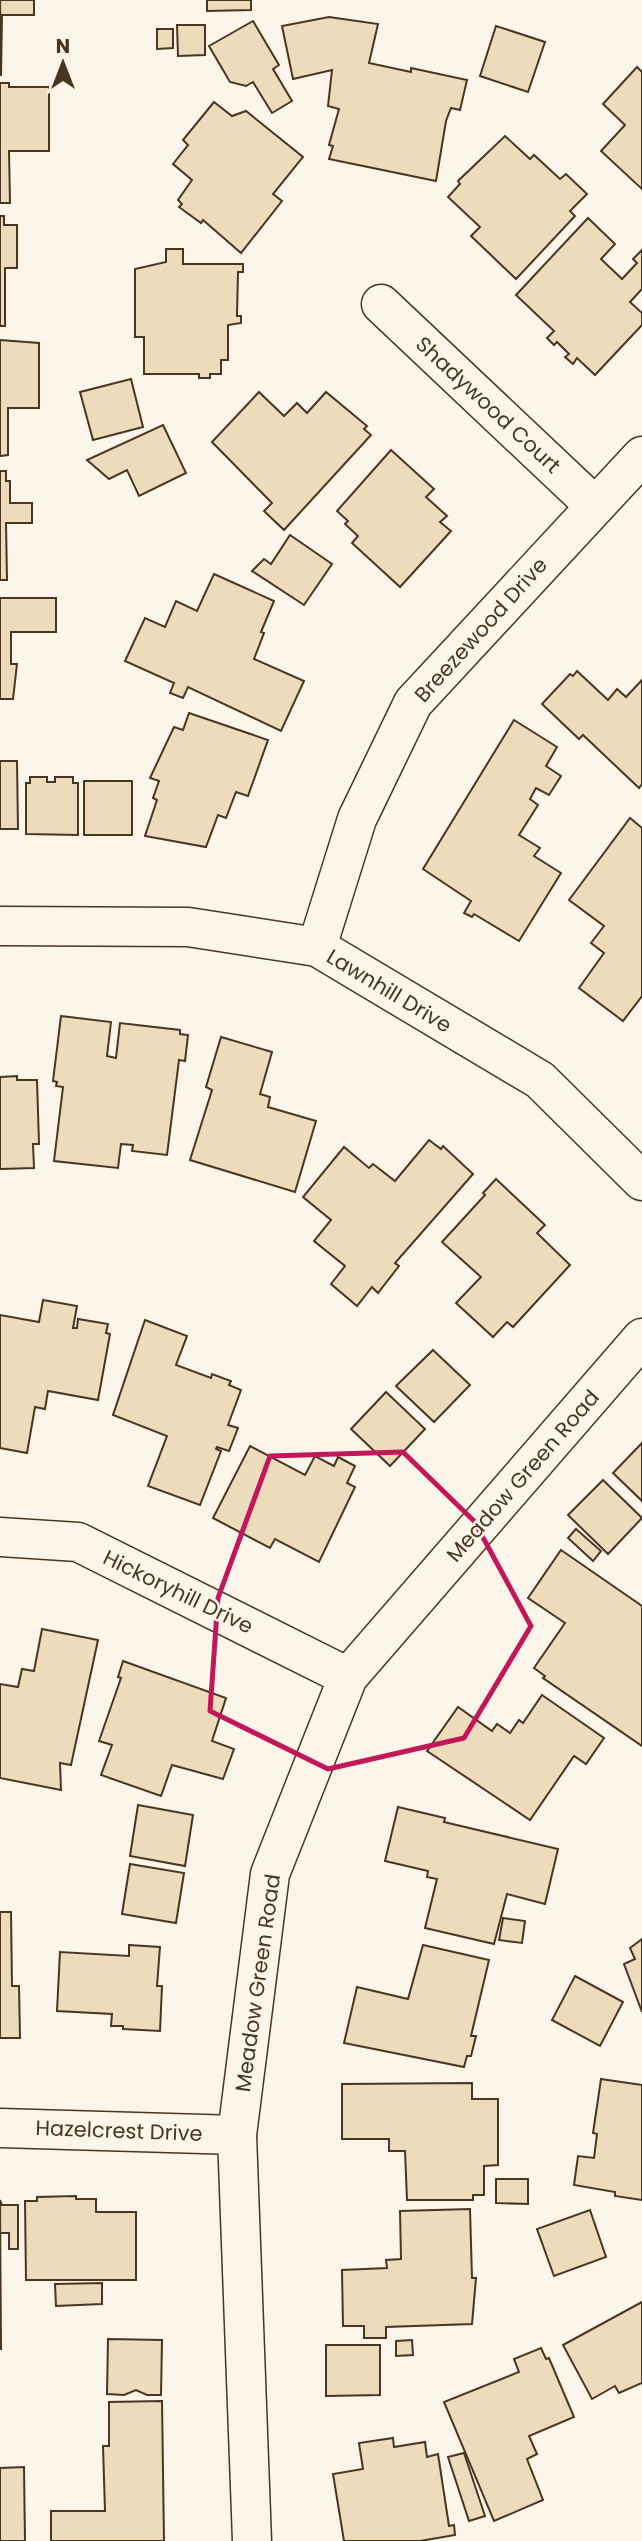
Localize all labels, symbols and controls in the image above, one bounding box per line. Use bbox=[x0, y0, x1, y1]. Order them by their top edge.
north arrow bbox=[28, 28, 98, 98]
text: N bbox=[56, 33, 70, 60]
street label: Shadywood Court bbox=[410, 330, 567, 480]
street label: Breezewood Drive bbox=[408, 551, 554, 708]
street label: Lawnhill Drive bbox=[321, 942, 457, 1039]
street label: Meadow Green Road bbox=[440, 1383, 606, 1568]
street label: Hickoryhill Drive bbox=[98, 1543, 258, 1640]
street label: Meadow Green Road bbox=[228, 1872, 287, 2094]
street label: Hazelcrest Drive bbox=[35, 2113, 203, 2148]

